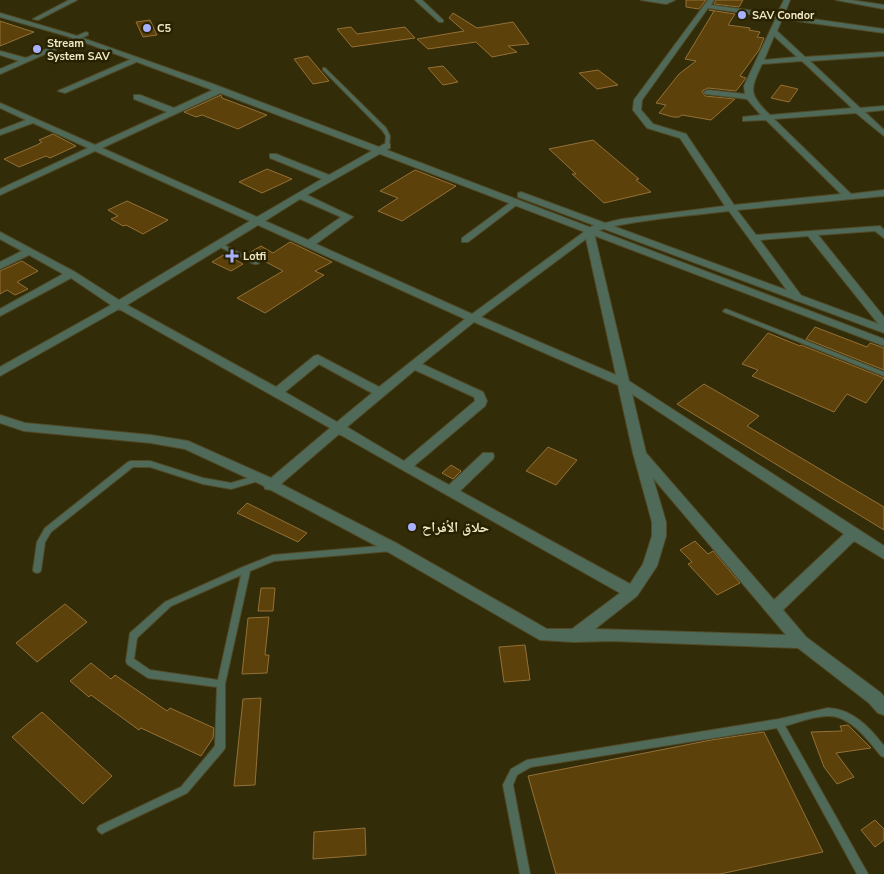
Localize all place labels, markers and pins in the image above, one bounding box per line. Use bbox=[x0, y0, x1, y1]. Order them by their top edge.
place label: SAV Condor bbox=[752, 8, 815, 23]
marker: SAV Condor bbox=[736, 9, 748, 21]
place label: C5 bbox=[157, 21, 171, 36]
marker: C5 bbox=[141, 22, 153, 34]
place label: Stream System SAV bbox=[47, 36, 110, 64]
marker: Stream System SAV bbox=[31, 43, 43, 55]
marker: Lotfi bbox=[225, 249, 239, 263]
place label: Lotfi bbox=[243, 249, 267, 264]
place label: حلاق الأفراح bbox=[422, 518, 489, 537]
marker: حلاق الأفراح bbox=[406, 521, 418, 533]

